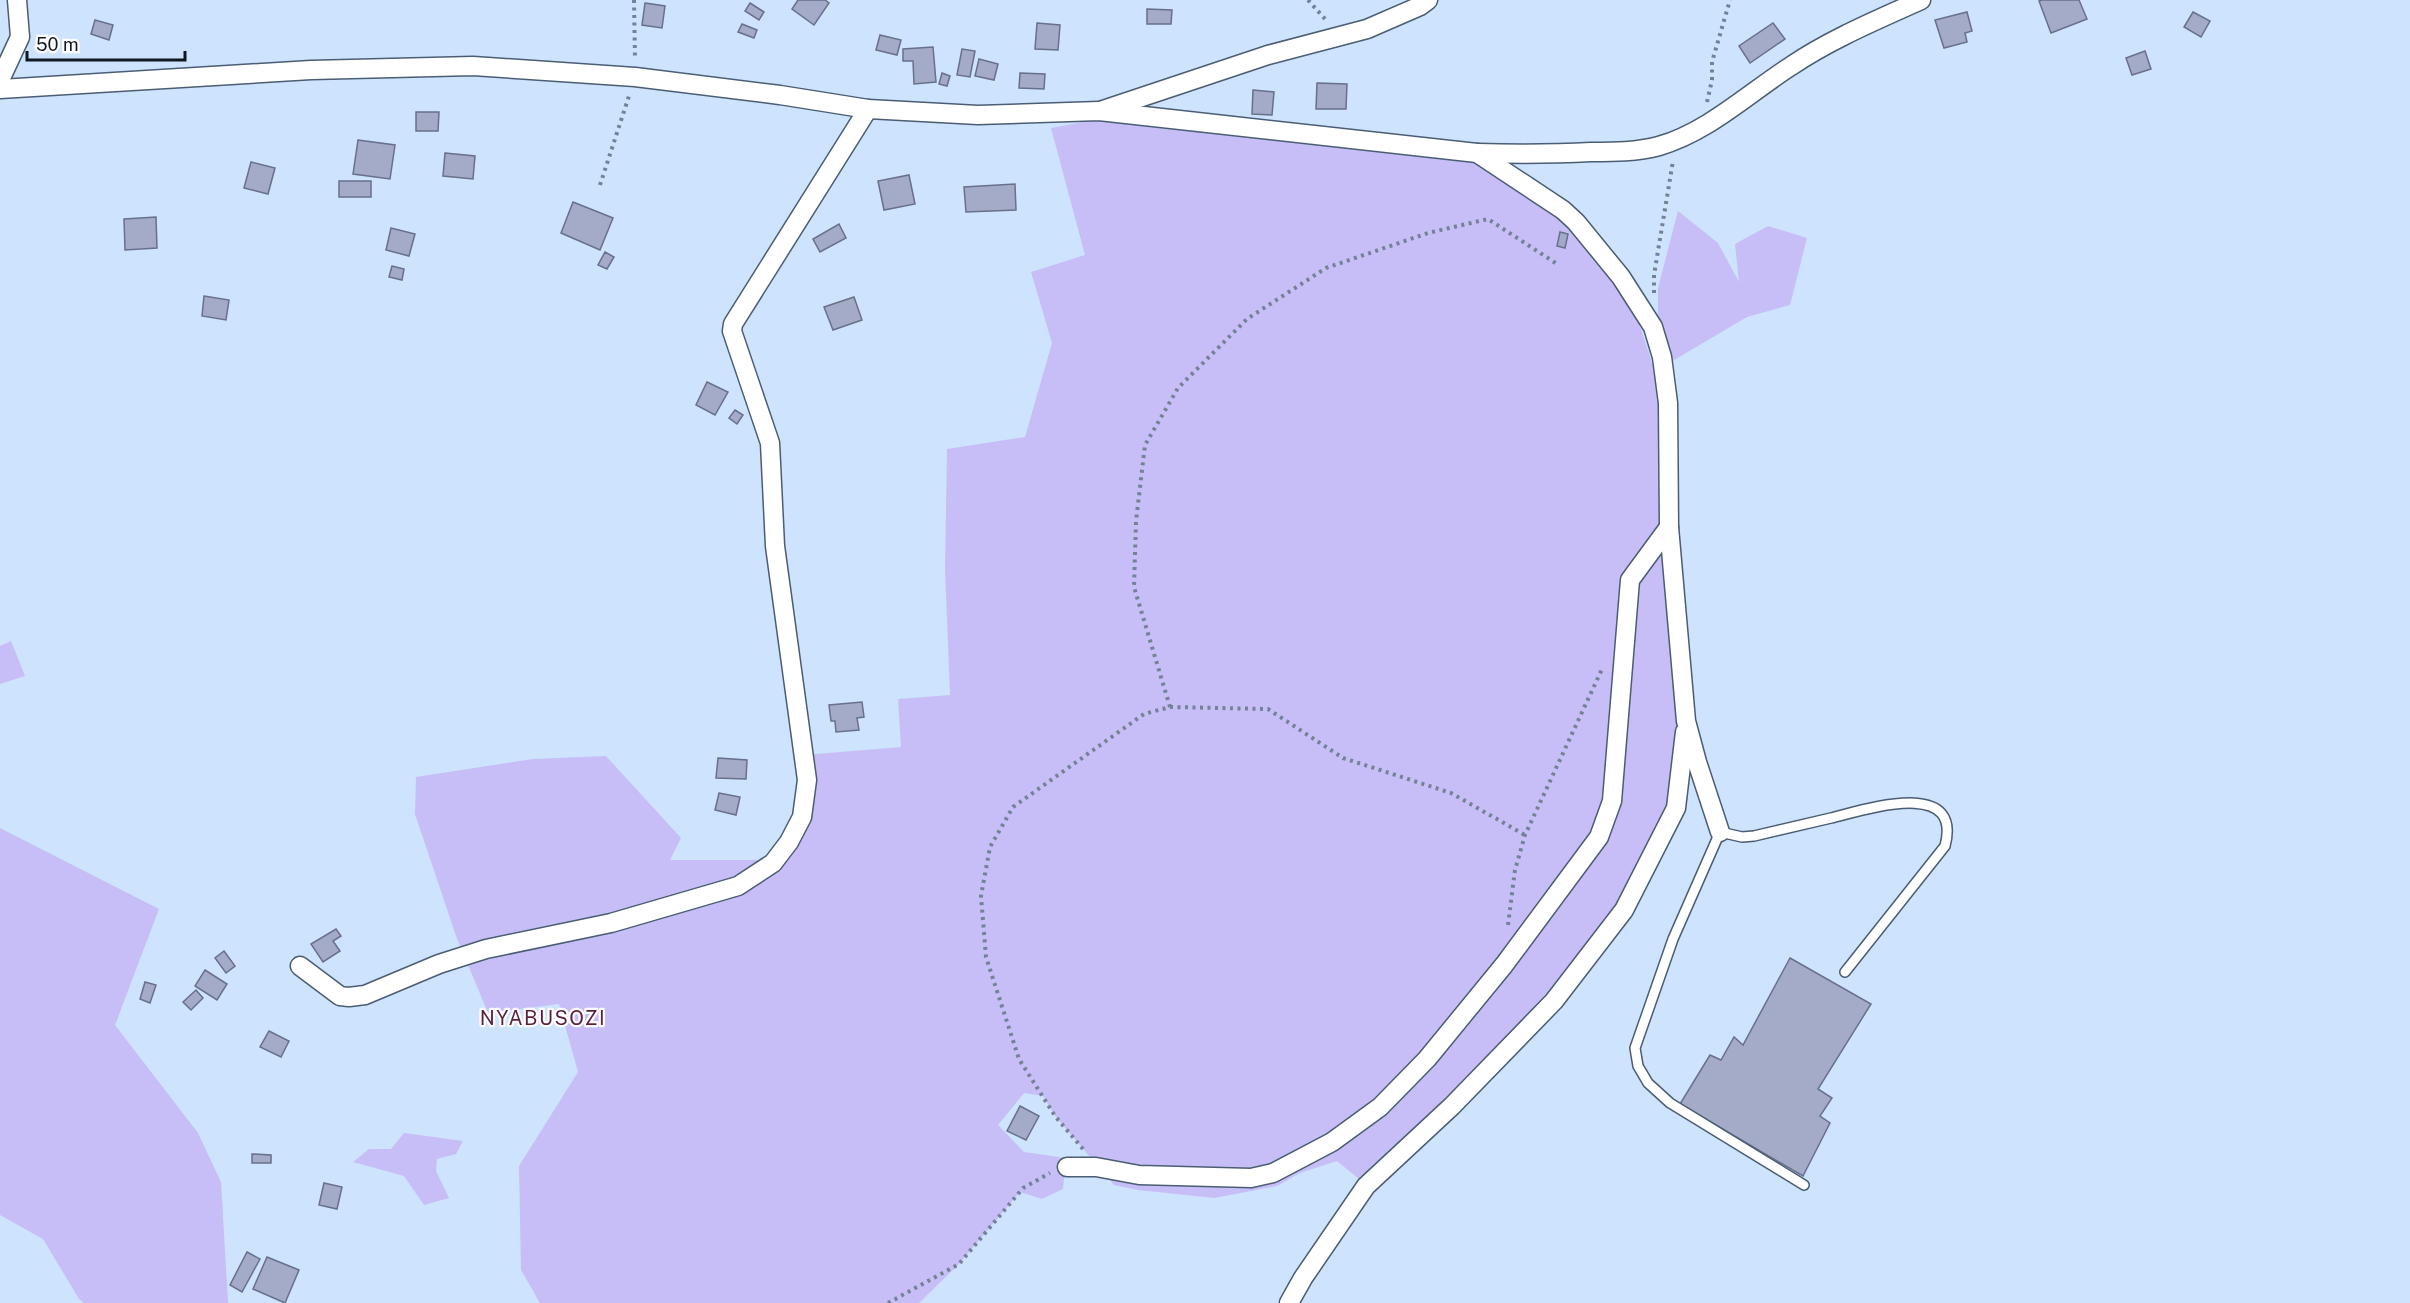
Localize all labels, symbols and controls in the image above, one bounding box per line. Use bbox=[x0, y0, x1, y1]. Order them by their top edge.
scale bar bbox=[27, 24, 184, 62]
text: 50 m bbox=[36, 34, 79, 55]
district label: NYABUSOZI bbox=[480, 1006, 606, 1030]

